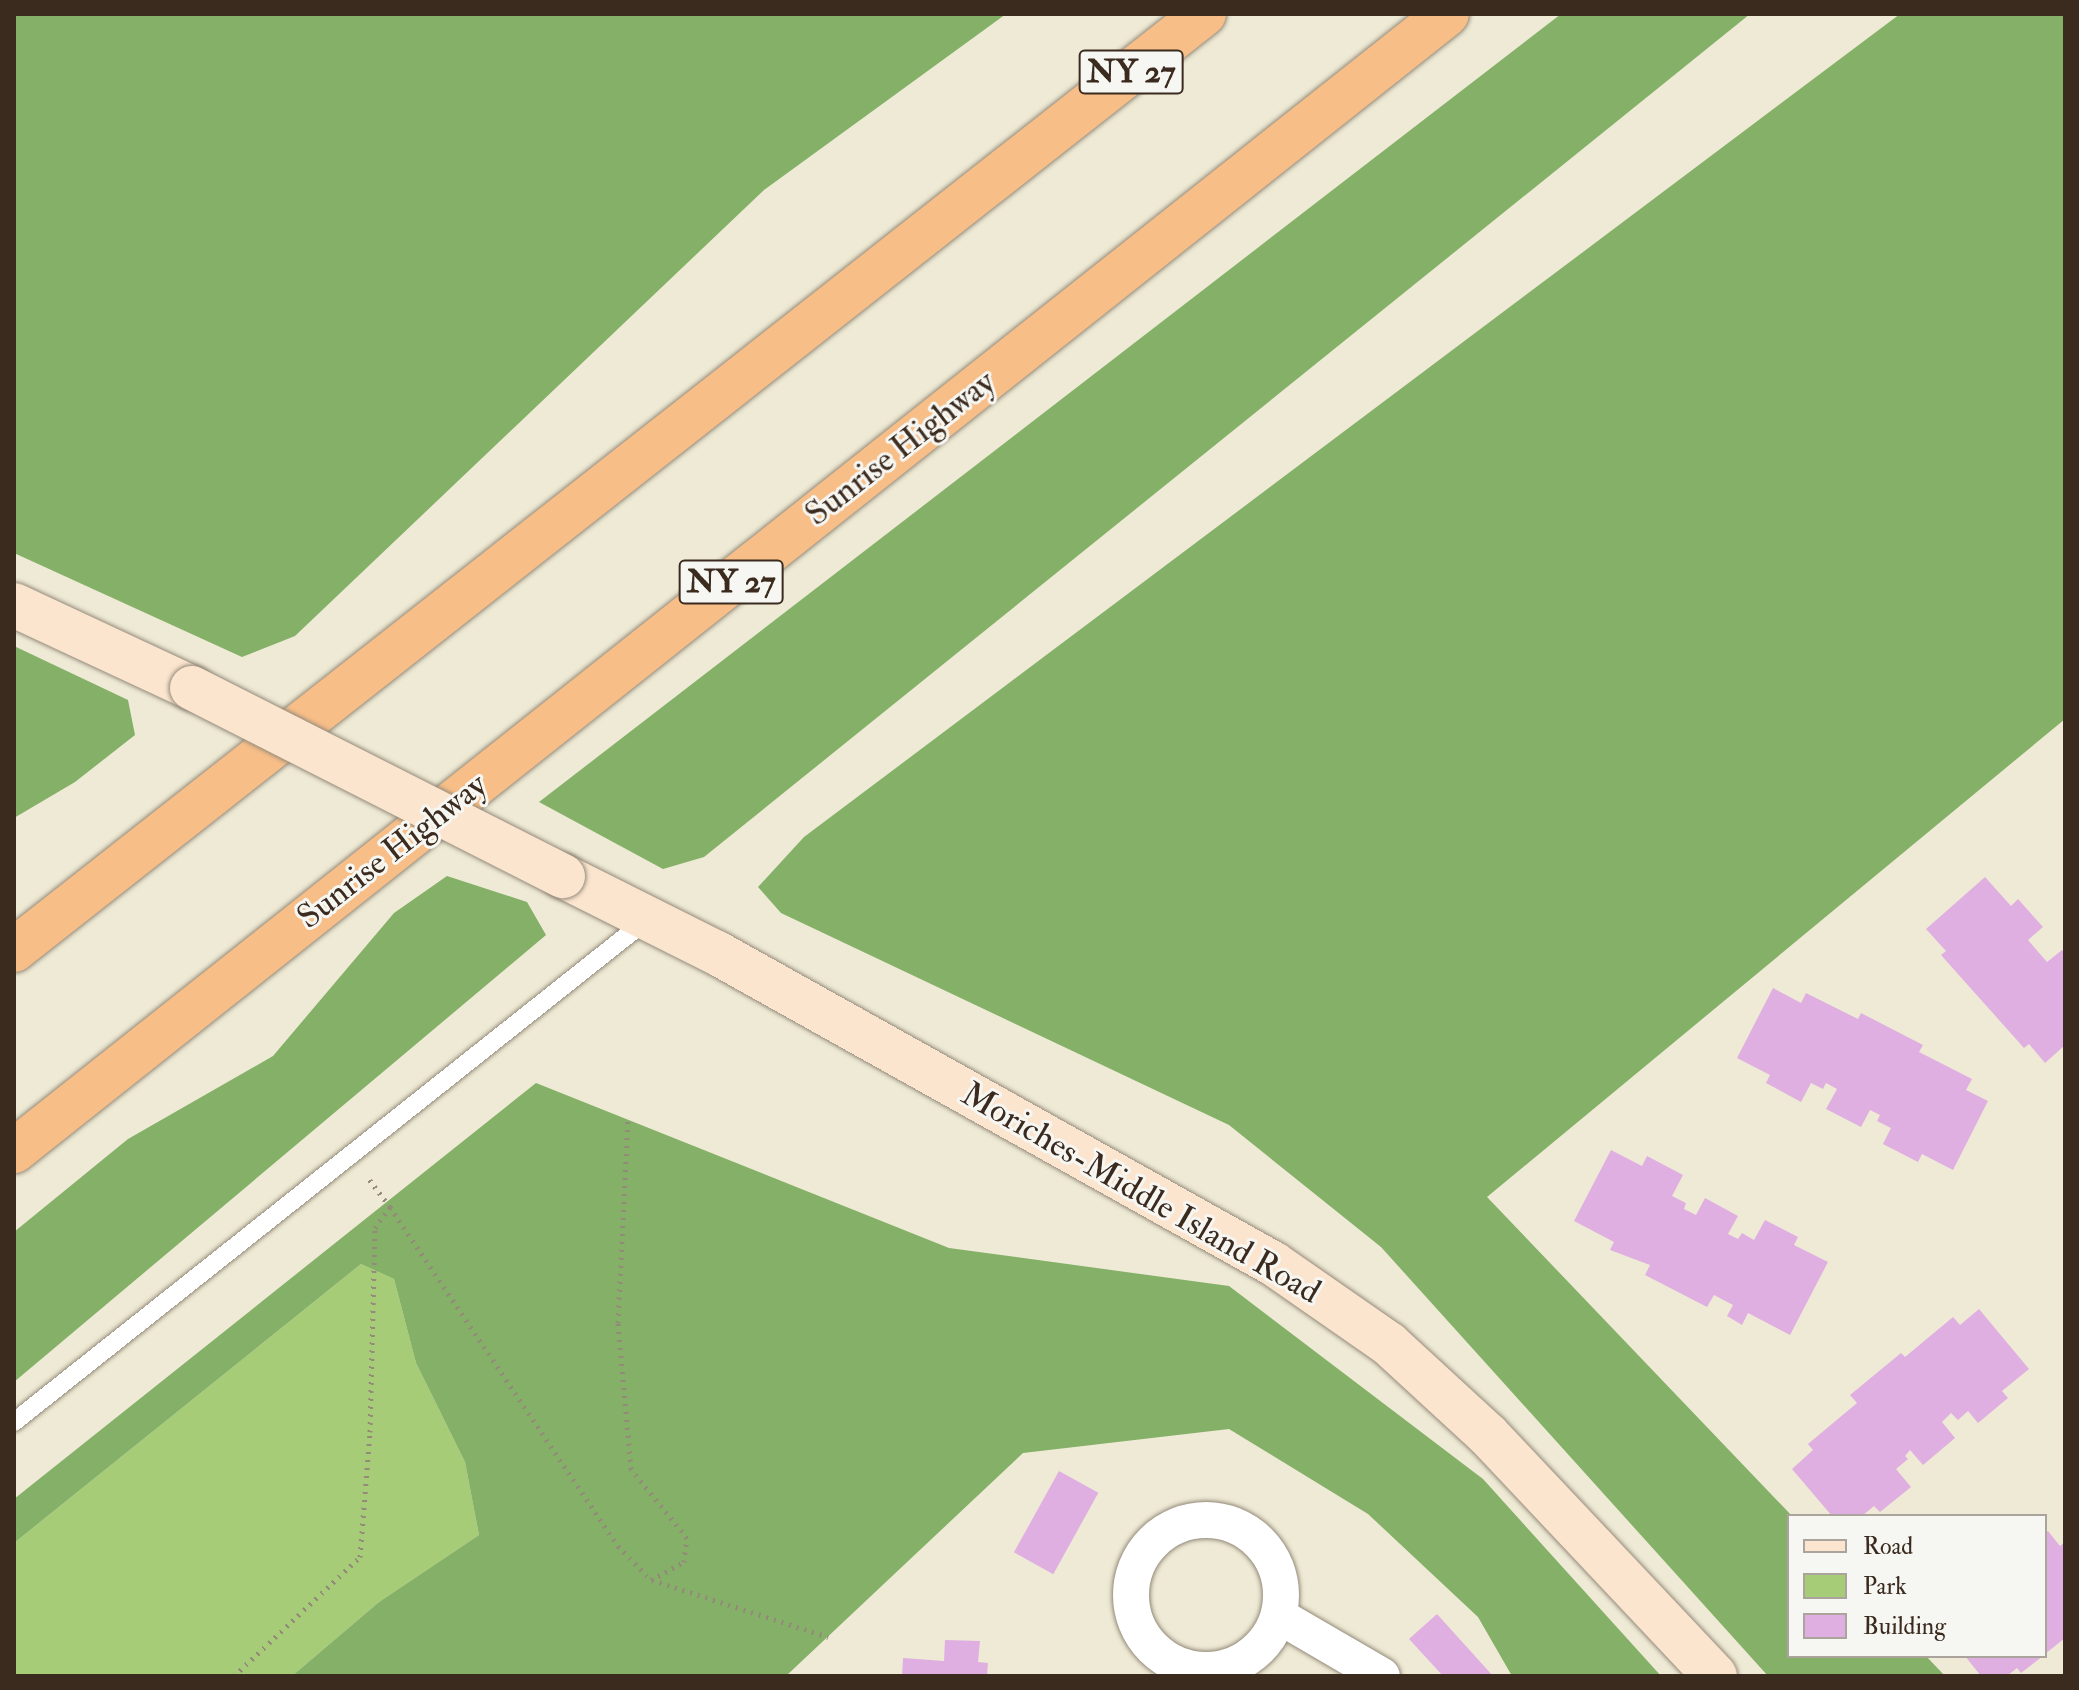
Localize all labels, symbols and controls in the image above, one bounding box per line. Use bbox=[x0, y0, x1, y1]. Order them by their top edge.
road number: NY 27 bbox=[1077, 44, 1185, 100]
street label: Sunrise Highway bbox=[797, 361, 1003, 535]
road number: NY 27 bbox=[677, 554, 785, 610]
street label: Sunrise Highway bbox=[289, 764, 495, 938]
street label: Moriches-Middle Island Road bbox=[954, 1073, 1328, 1313]
legend bbox=[1787, 1514, 2047, 1658]
text: Road bbox=[1863, 1531, 1913, 1562]
text: Park bbox=[1863, 1571, 1907, 1602]
text: Building bbox=[1863, 1611, 1946, 1642]

